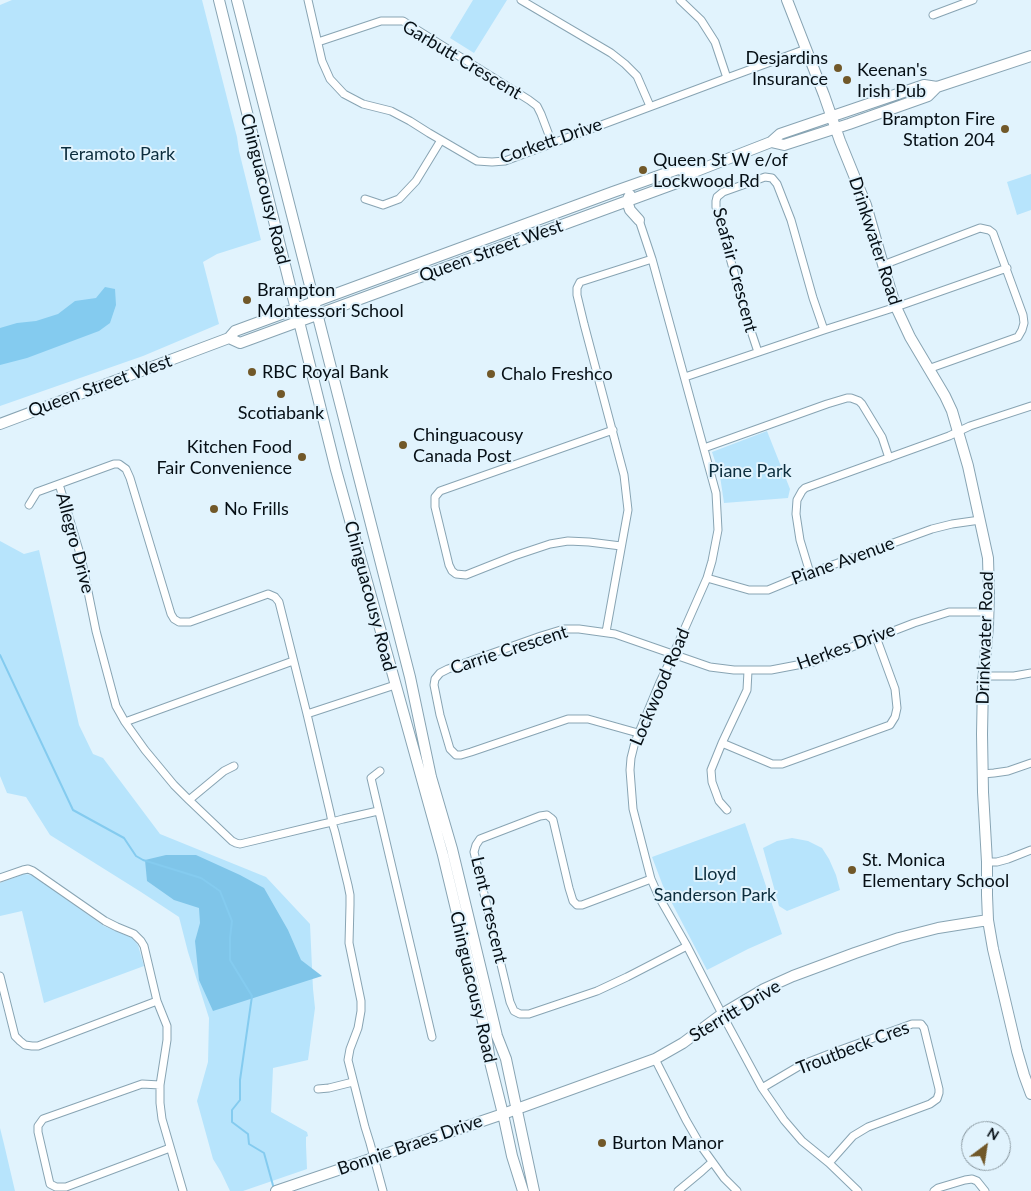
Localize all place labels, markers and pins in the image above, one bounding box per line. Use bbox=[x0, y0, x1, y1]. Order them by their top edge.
place label: Desjardins Insurance bbox=[745, 47, 828, 90]
place label: Keenan's Irish Pub bbox=[857, 59, 927, 102]
marker: Desjardins Insurance bbox=[832, 62, 844, 74]
marker: Keenan's Irish Pub bbox=[841, 74, 853, 86]
place label: Brampton Fire Station 204 bbox=[882, 108, 995, 150]
marker: Brampton Fire Station 204 bbox=[999, 123, 1011, 135]
place label: Queen St W e/of Lockwood Rd bbox=[653, 149, 788, 192]
marker: Queen St W e/of Lockwood Rd bbox=[637, 164, 649, 176]
place label: Brampton Montessori School bbox=[257, 279, 404, 322]
marker: Brampton Montessori School bbox=[241, 294, 253, 306]
place label: RBC Royal Bank bbox=[262, 361, 389, 383]
place label: Chalo Freshco bbox=[501, 363, 613, 385]
marker: RBC Royal Bank bbox=[246, 366, 258, 378]
marker: Chalo Freshco bbox=[485, 368, 497, 380]
marker: Scotiabank bbox=[275, 388, 287, 400]
place label: Scotiabank bbox=[238, 402, 324, 424]
place label: Chinguacousy Canada Post bbox=[413, 424, 523, 466]
place label: Kitchen Food Fair Convenience bbox=[156, 436, 292, 478]
marker: Chinguacousy Canada Post bbox=[397, 439, 409, 451]
marker: Kitchen Food Fair Convenience bbox=[296, 451, 308, 463]
place label: No Frills bbox=[224, 498, 289, 520]
marker: No Frills bbox=[208, 503, 220, 515]
place label: St. Monica Elementary School bbox=[862, 849, 1009, 892]
marker: St. Monica Elementary School bbox=[846, 864, 858, 876]
place label: Burton Manor bbox=[612, 1132, 723, 1154]
marker: Burton Manor bbox=[596, 1137, 608, 1149]

